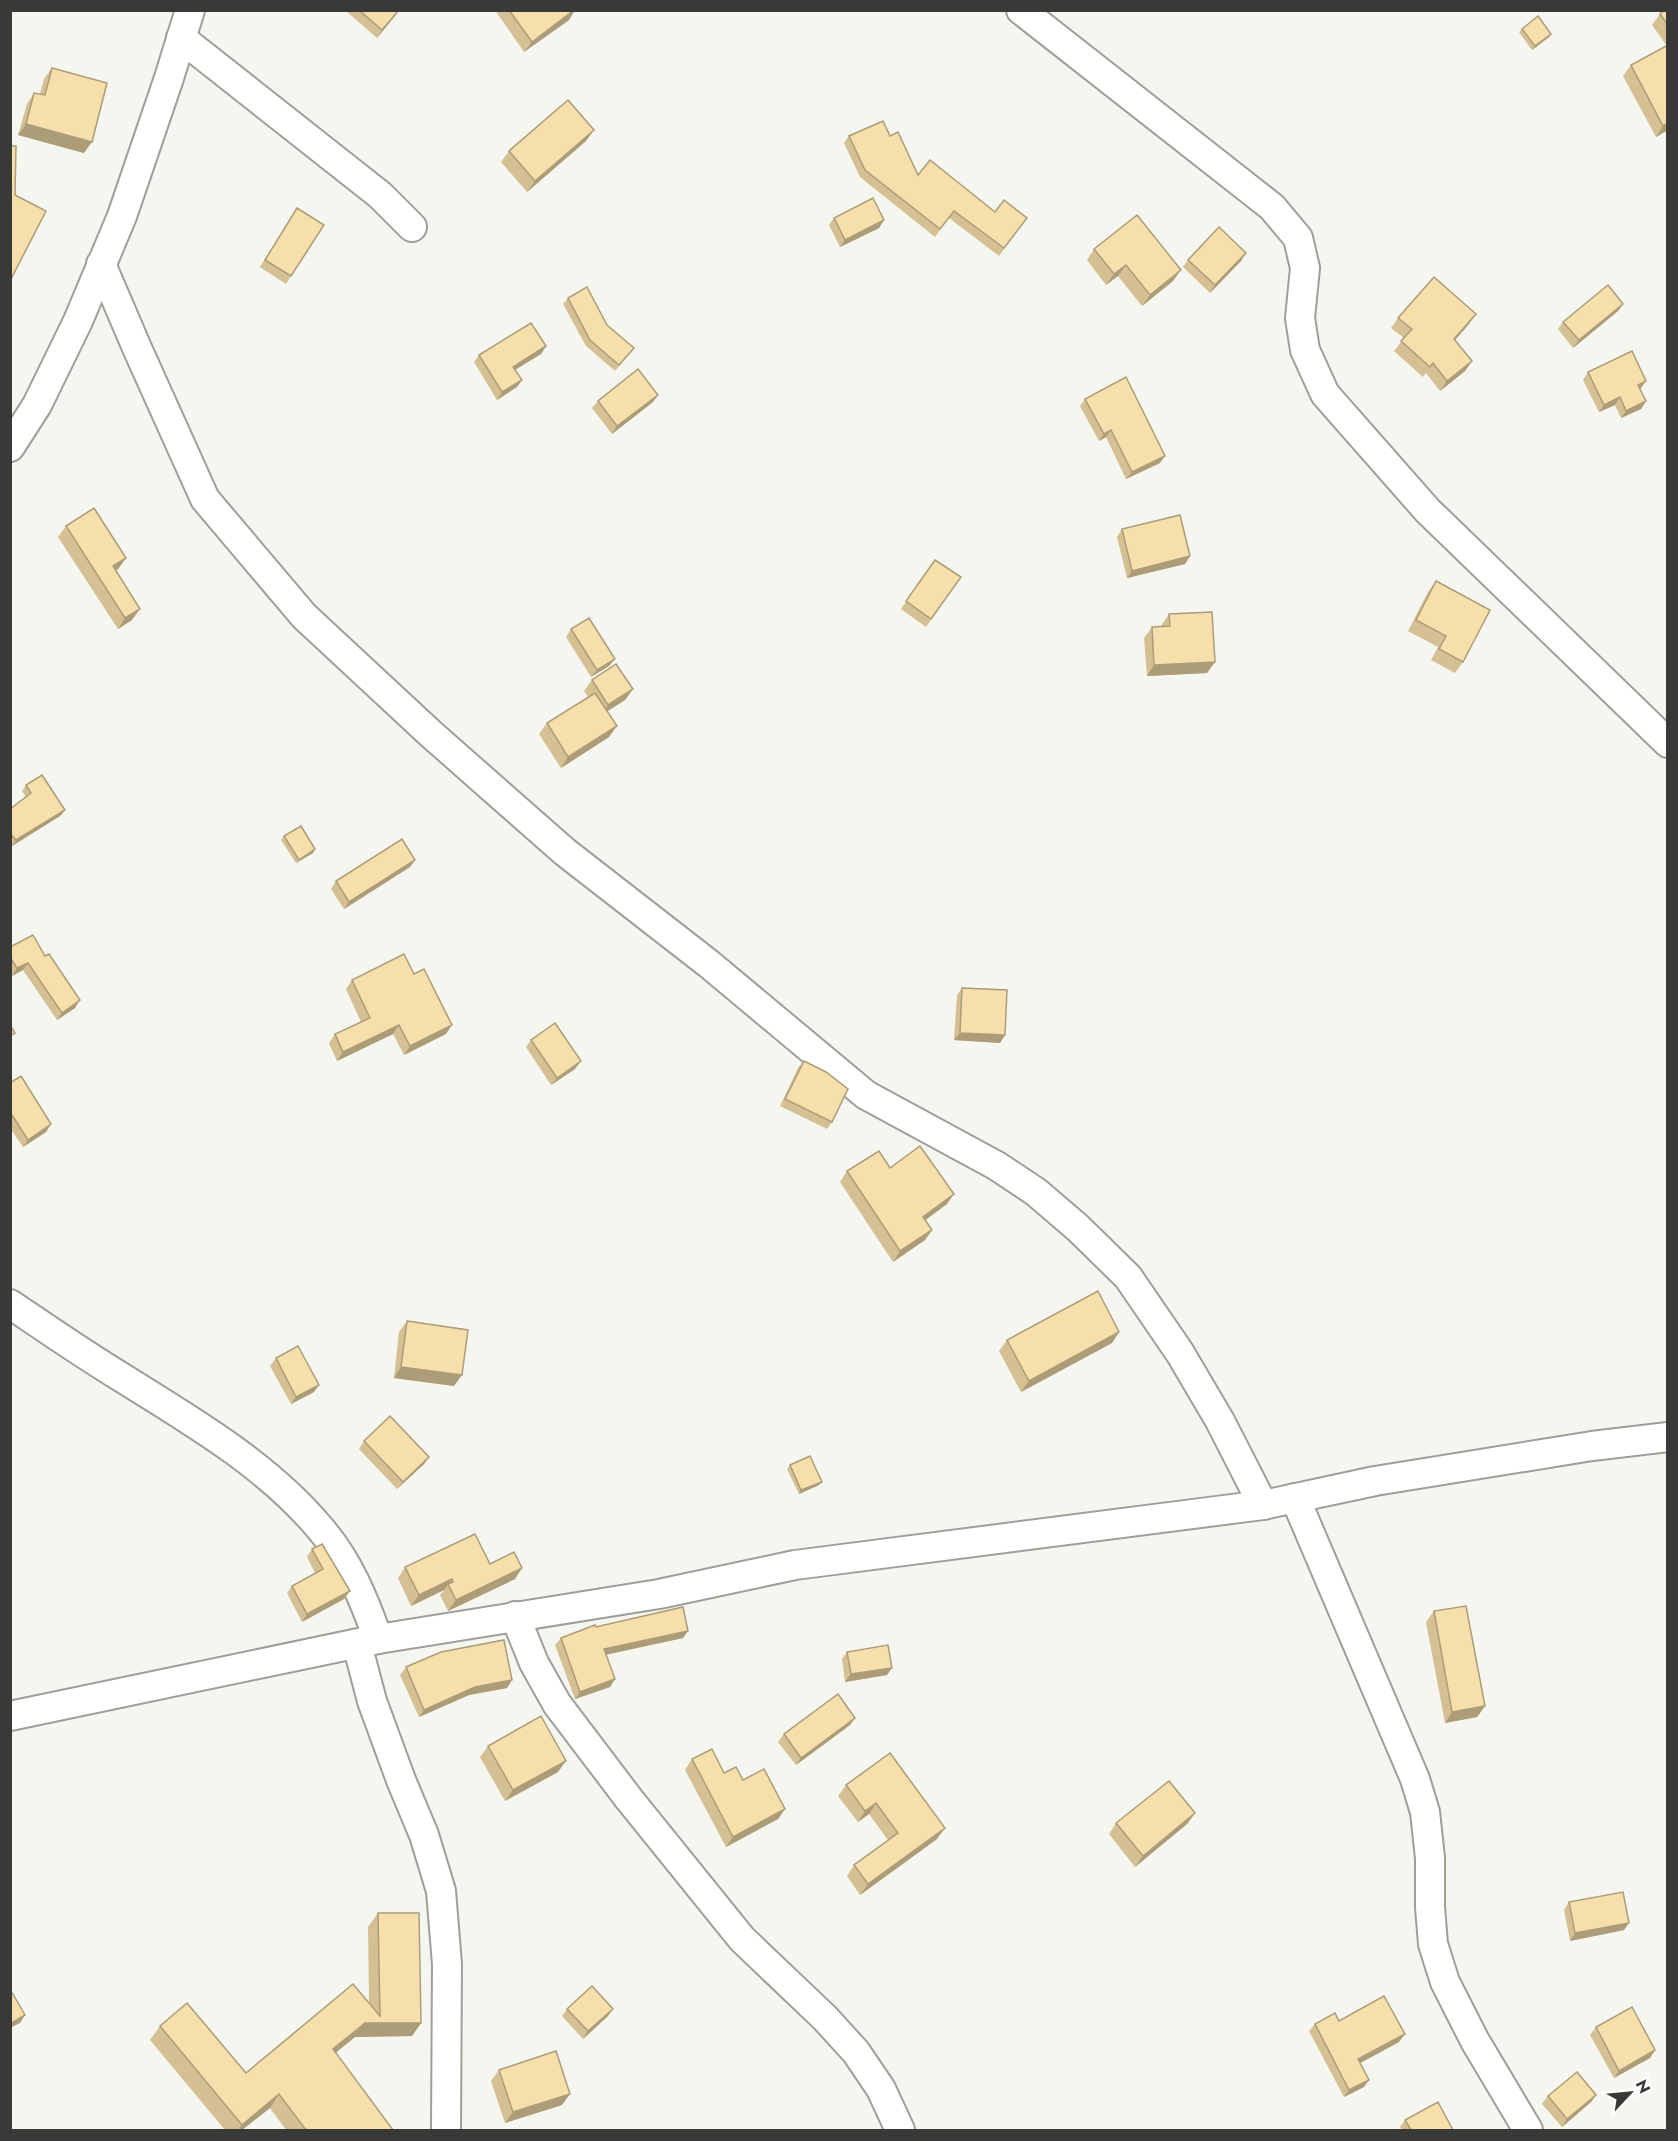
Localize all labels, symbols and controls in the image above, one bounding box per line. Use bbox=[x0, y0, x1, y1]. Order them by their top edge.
north arrow bbox=[1600, 2063, 1660, 2123]
text: N bbox=[1630, 2076, 1656, 2097]

